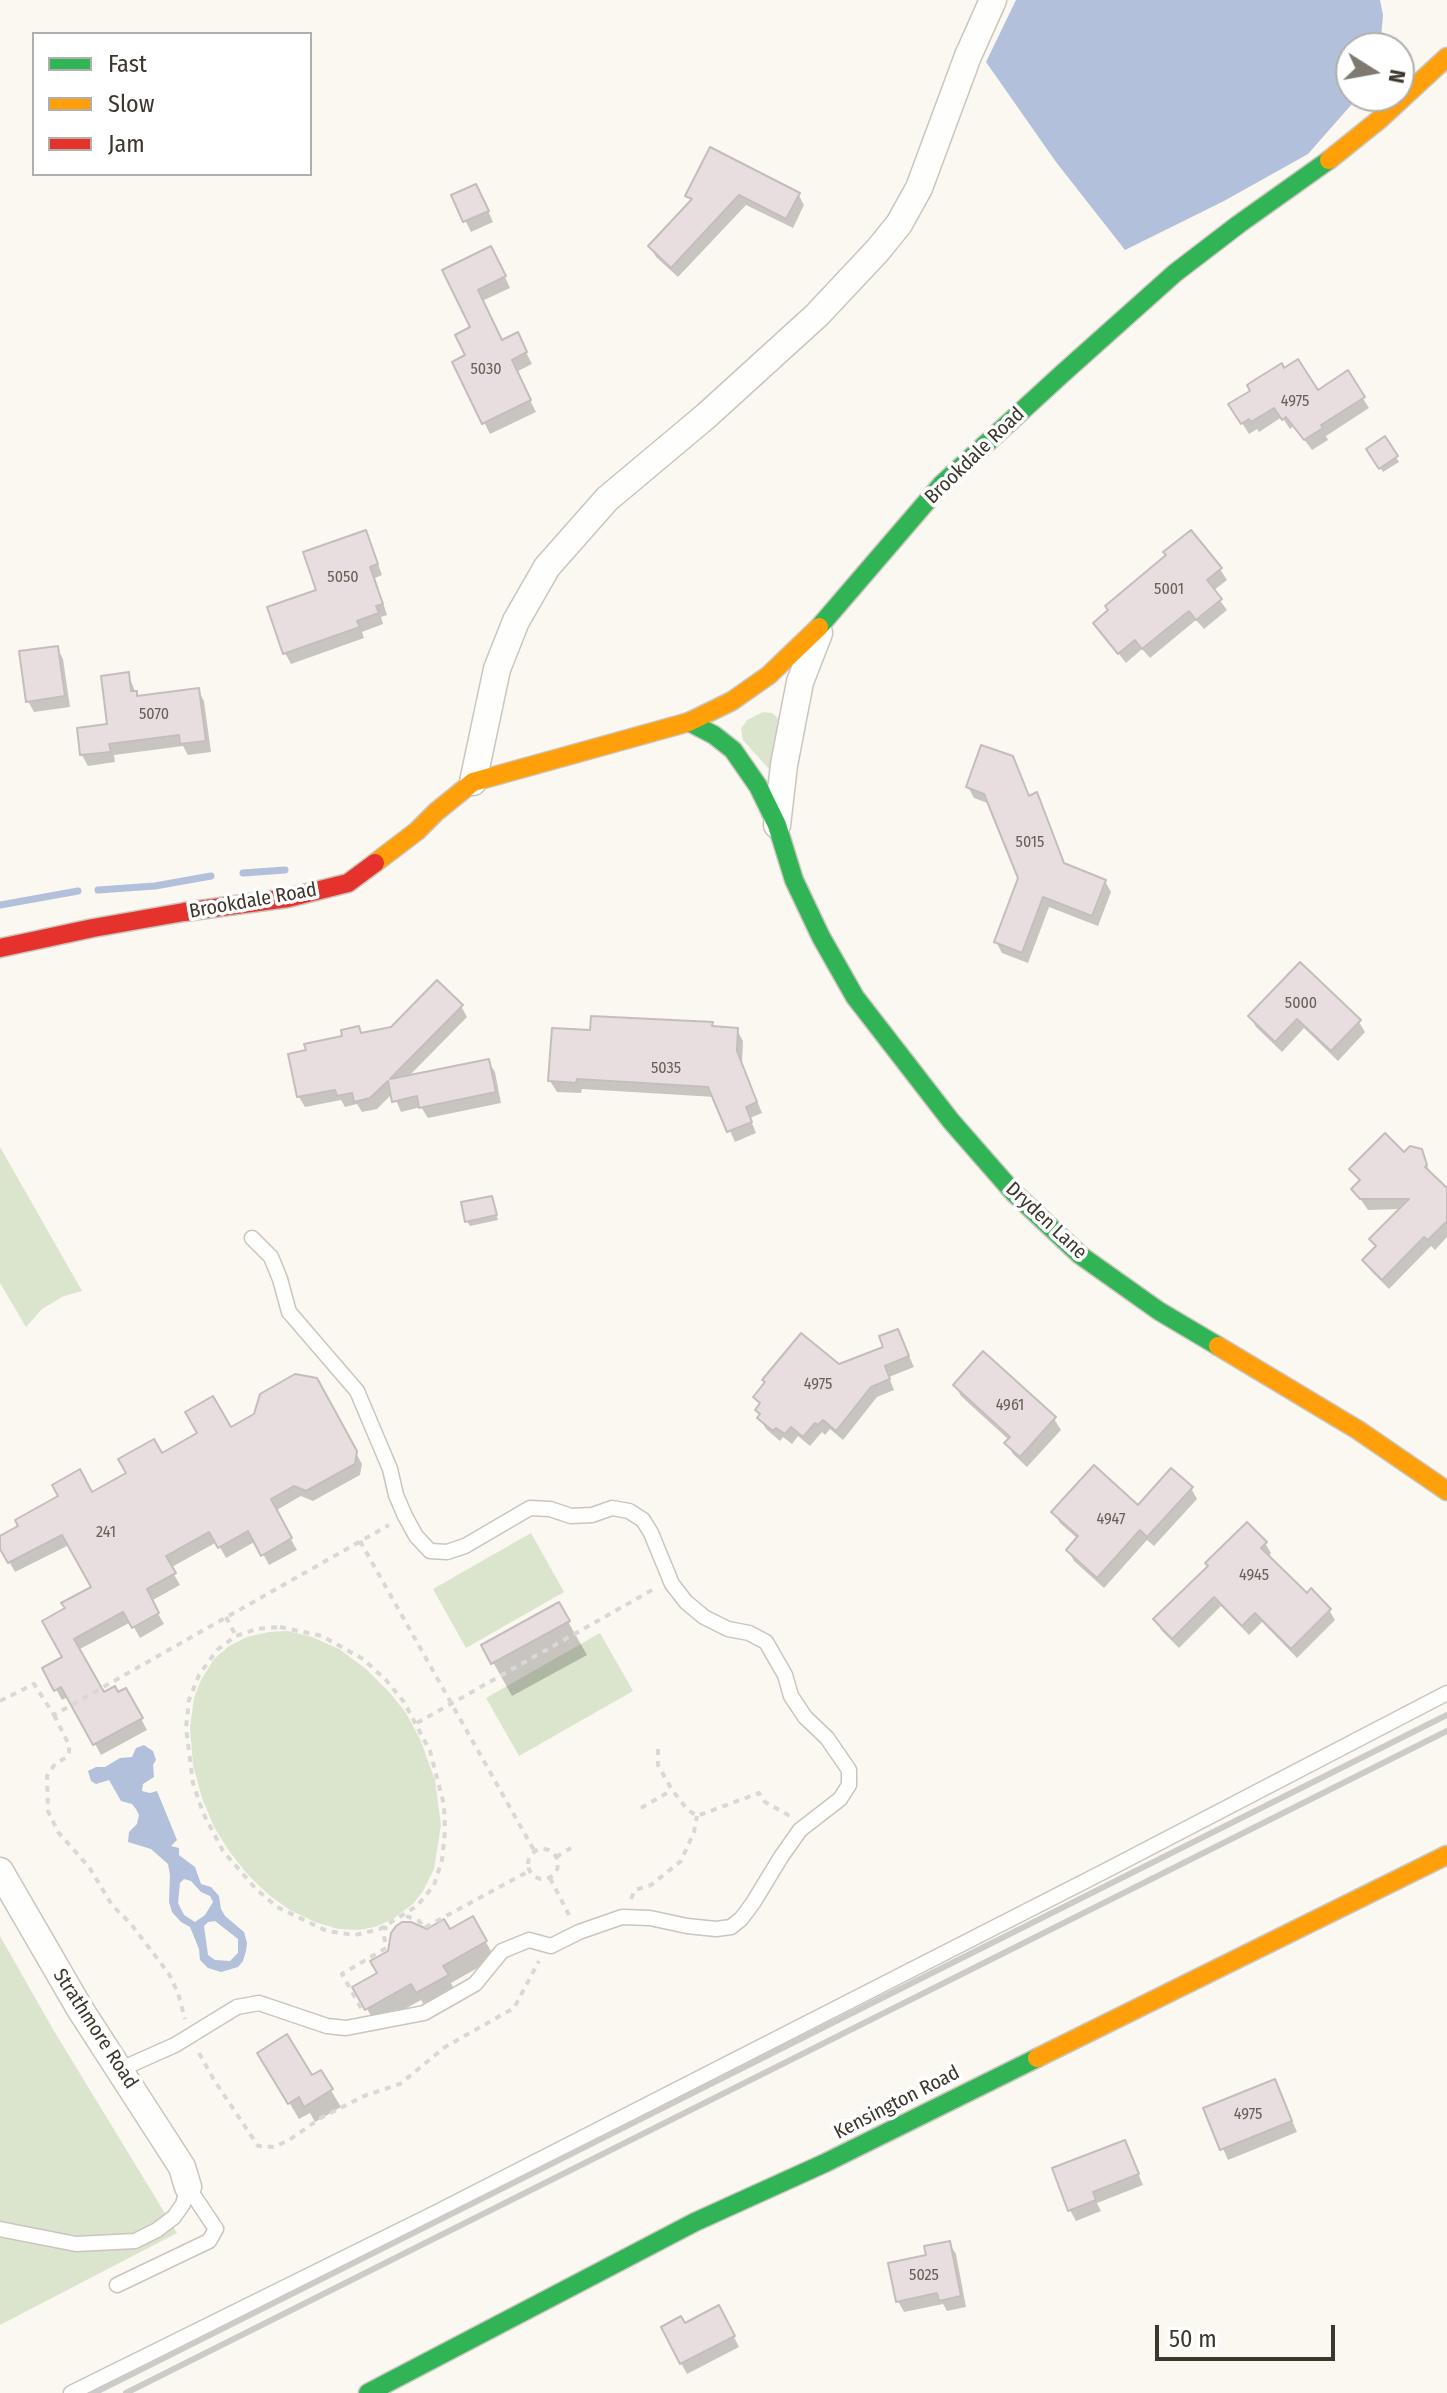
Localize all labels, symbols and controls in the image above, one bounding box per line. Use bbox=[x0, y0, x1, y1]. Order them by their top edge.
legend bbox=[32, 32, 312, 176]
north arrow bbox=[1335, 32, 1415, 112]
text: Fast bbox=[108, 50, 147, 78]
text: N bbox=[1383, 67, 1412, 85]
text: Slow bbox=[108, 90, 154, 118]
text: Jam bbox=[108, 130, 145, 158]
house number: 5030 bbox=[470, 360, 502, 380]
house number: 4975 bbox=[1281, 392, 1309, 412]
street label: Brookdale Road bbox=[920, 403, 1030, 509]
house number: 5050 bbox=[327, 568, 359, 588]
house number: 5001 bbox=[1154, 580, 1184, 600]
house number: 5070 bbox=[139, 705, 169, 725]
house number: 5015 bbox=[1016, 833, 1044, 853]
street label: Brookdale Road bbox=[187, 878, 319, 924]
house number: 5000 bbox=[1285, 994, 1317, 1014]
house number: 5035 bbox=[651, 1059, 681, 1079]
street label: Dryden Lane bbox=[1000, 1177, 1092, 1265]
house number: 4975 bbox=[804, 1375, 832, 1395]
house number: 4961 bbox=[996, 1396, 1024, 1416]
house number: 4947 bbox=[1096, 1510, 1126, 1530]
house number: 241 bbox=[96, 1523, 116, 1543]
house number: 4945 bbox=[1239, 1566, 1269, 1586]
street label: Strathmore Road bbox=[47, 1965, 143, 2093]
street label: Kensington Road bbox=[830, 2061, 964, 2145]
house number: 4975 bbox=[1234, 2105, 1262, 2125]
house number: 5025 bbox=[909, 2266, 939, 2286]
scale bar bbox=[1159, 2309, 1339, 2359]
text: 50 m bbox=[1169, 2325, 1217, 2353]

